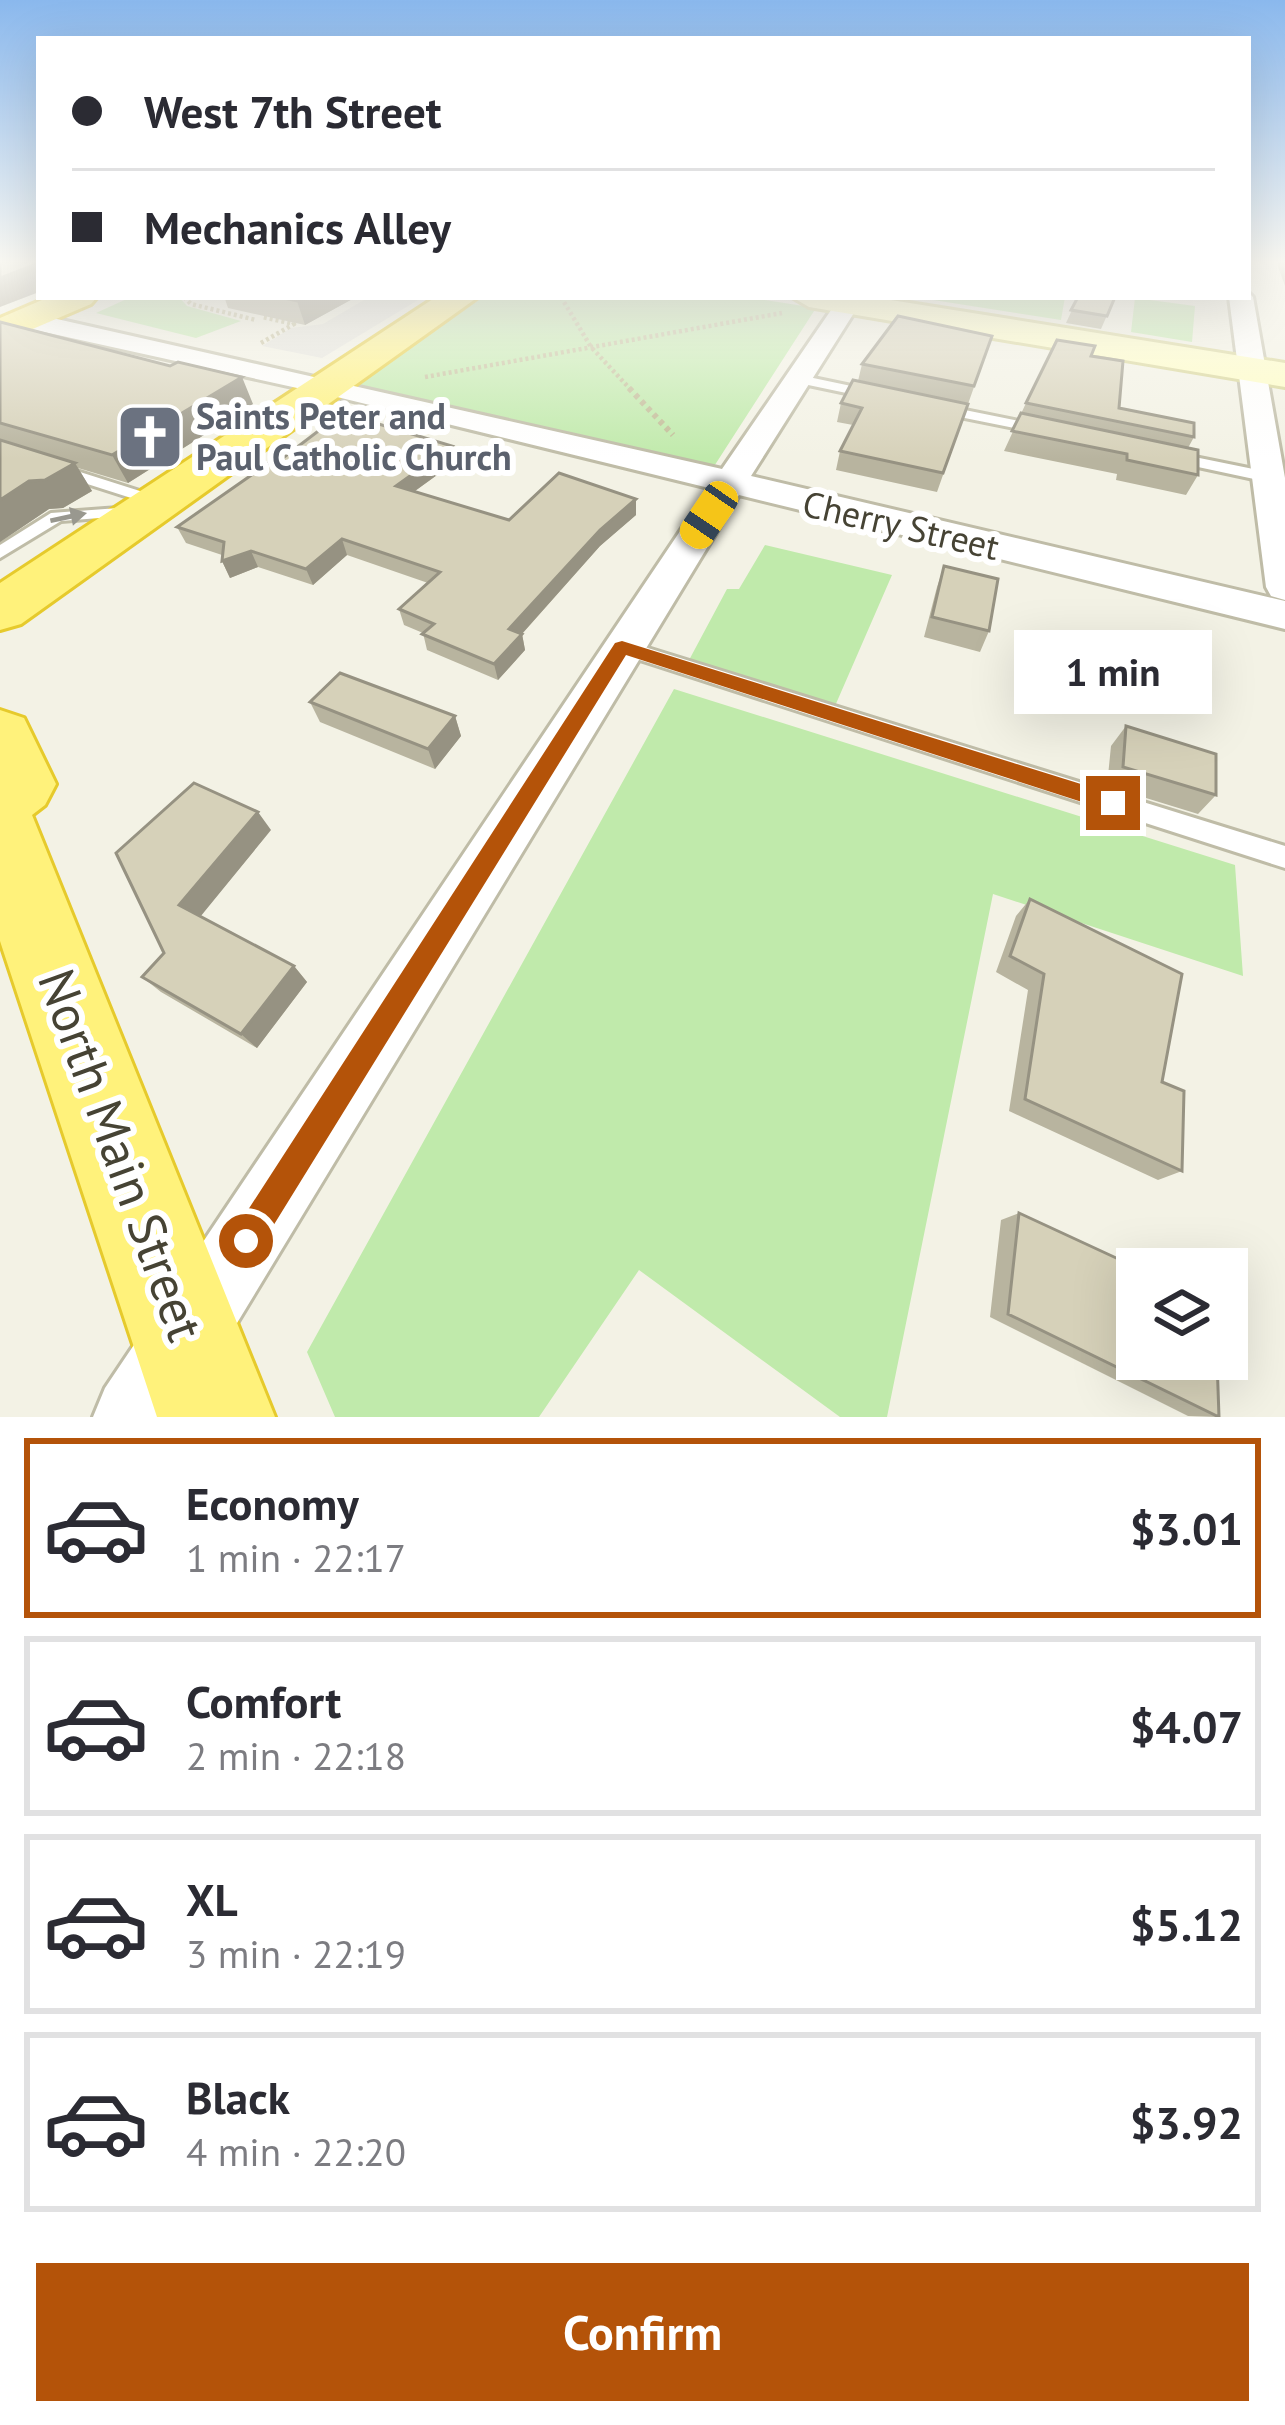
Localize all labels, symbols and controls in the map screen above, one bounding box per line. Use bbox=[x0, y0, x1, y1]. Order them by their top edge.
text: West 7th Street bbox=[144, 82, 442, 140]
text: Mechanics Alley bbox=[144, 198, 451, 256]
place label: Saints Peter and Paul Catholic Church bbox=[196, 392, 512, 480]
church icon: Saints Peter and Paul Catholic Church bbox=[115, 402, 185, 472]
car bbox=[674, 475, 744, 555]
street label: Cherry Street bbox=[798, 479, 1004, 570]
one-way arrow bbox=[50, 507, 87, 526]
callout: 1 min bbox=[1014, 629, 1212, 713]
text: 1 min bbox=[1065, 646, 1161, 697]
route end bbox=[1086, 776, 1140, 830]
street label: North Main Street bbox=[24, 960, 220, 1349]
route start bbox=[219, 1214, 273, 1268]
map controls bbox=[1116, 1248, 1248, 1380]
button: layers bbox=[1116, 1248, 1248, 1380]
icon: car bbox=[42, 1474, 150, 1582]
text: Economy bbox=[186, 1474, 359, 1532]
text: $3.01 bbox=[1130, 1499, 1243, 1557]
text: 1 min · 22:17 bbox=[186, 1532, 406, 1583]
icon: car bbox=[42, 1672, 150, 1780]
text: Comfort bbox=[186, 1672, 341, 1730]
text: $4.07 bbox=[1130, 1697, 1243, 1755]
text: 2 min · 22:18 bbox=[186, 1730, 406, 1781]
icon: car bbox=[42, 1870, 150, 1978]
text: XL bbox=[186, 1870, 238, 1928]
text: $5.12 bbox=[1130, 1895, 1243, 1953]
text: 3 min · 22:19 bbox=[186, 1928, 406, 1979]
icon: car bbox=[42, 2068, 150, 2176]
text: Black bbox=[186, 2068, 290, 2126]
text: $3.92 bbox=[1130, 2093, 1243, 2151]
text: 4 min · 22:20 bbox=[186, 2126, 406, 2177]
button: Confirm bbox=[36, 2263, 1249, 2401]

